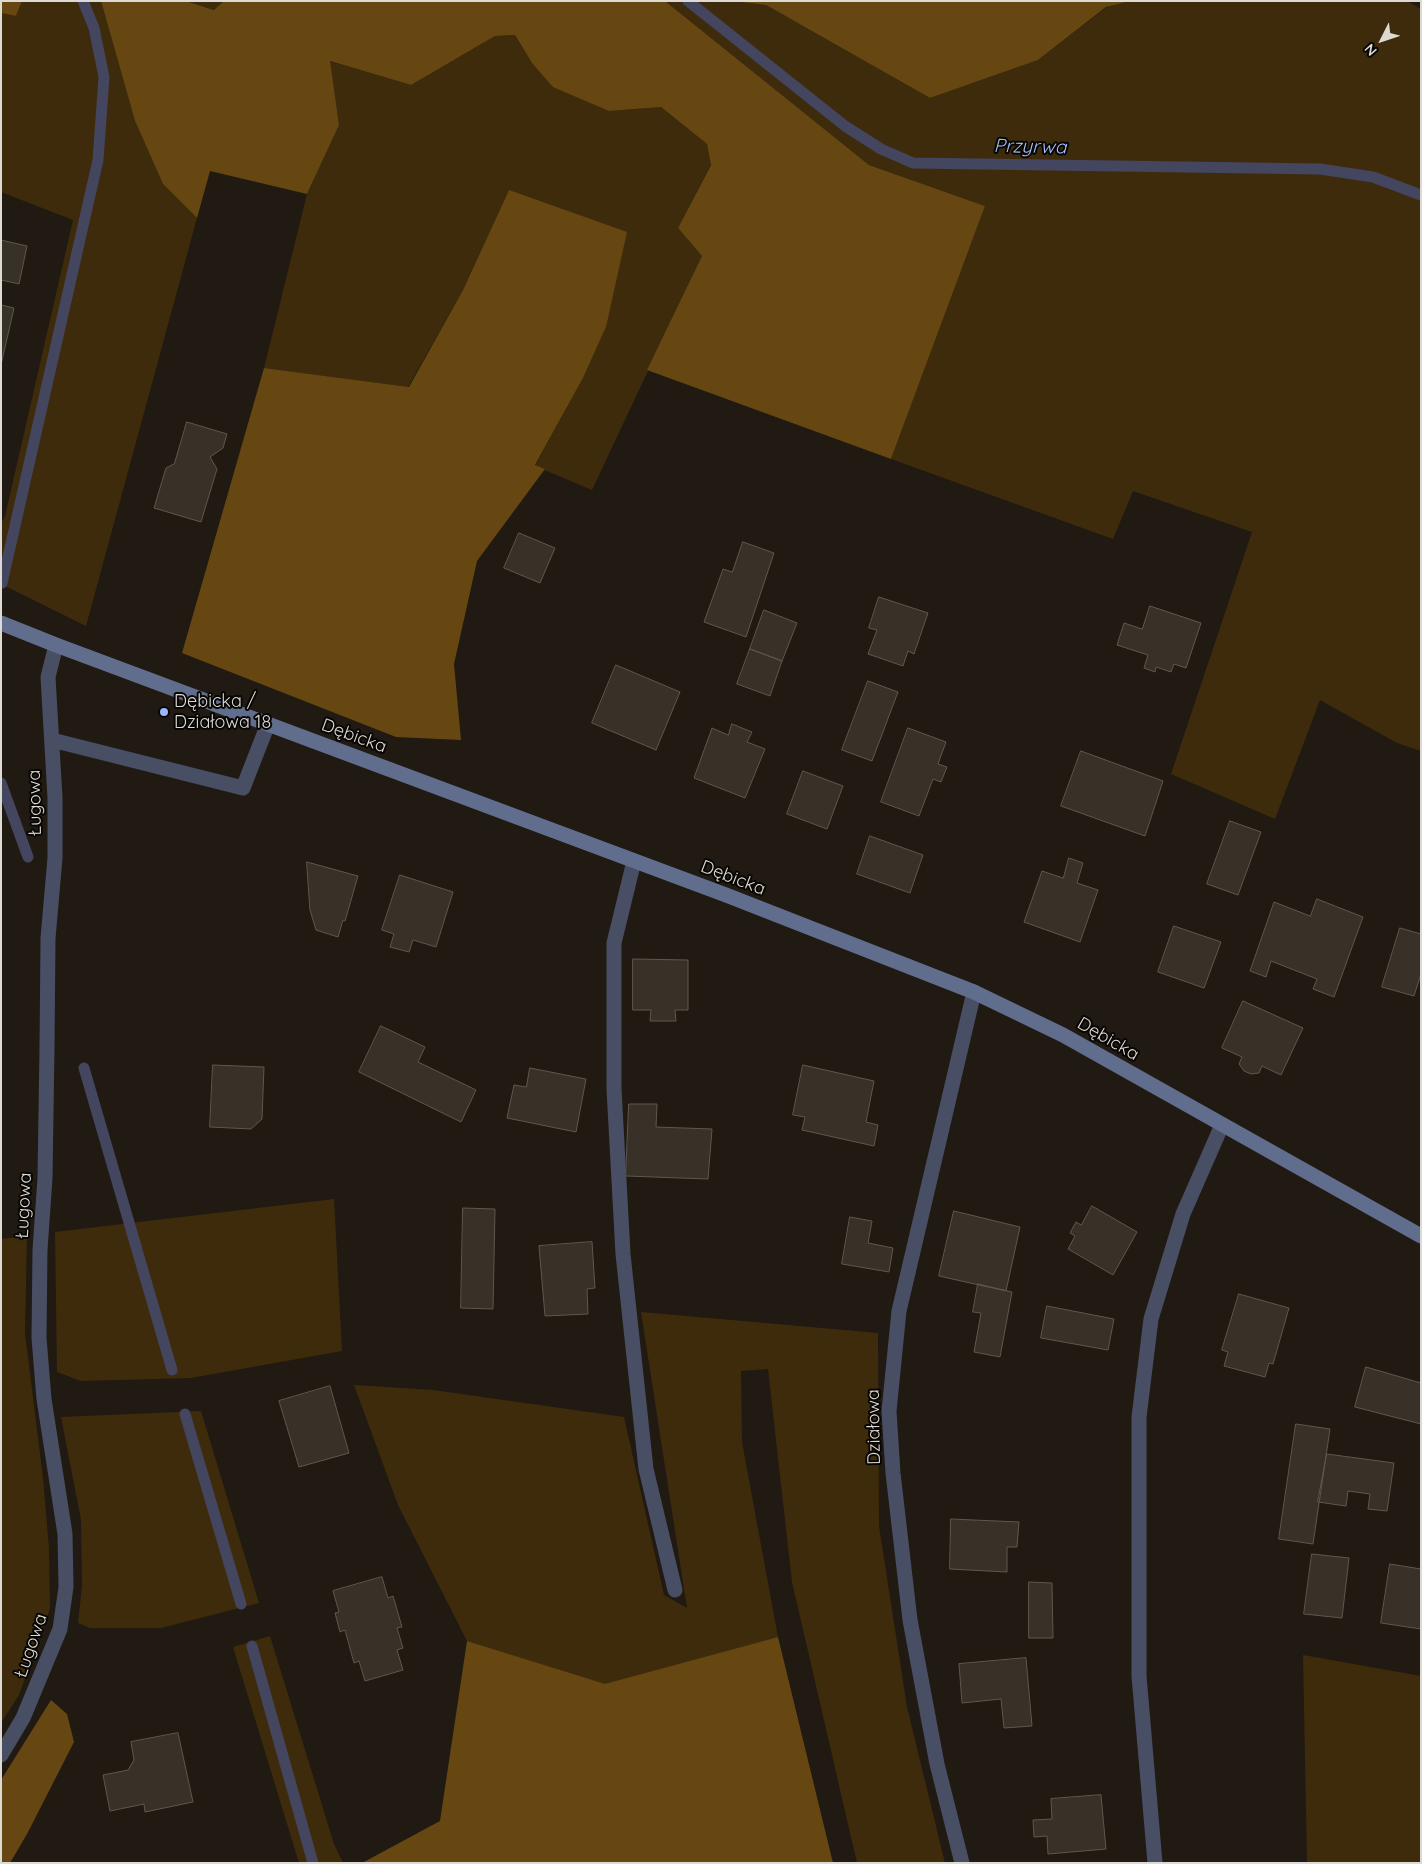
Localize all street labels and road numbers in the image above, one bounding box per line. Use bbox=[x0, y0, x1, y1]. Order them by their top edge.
street label: Dębicka bbox=[318, 714, 390, 758]
street label: Ługowa bbox=[24, 769, 46, 837]
street label: Dębicka bbox=[697, 856, 769, 900]
street label: Dębicka bbox=[1073, 1013, 1143, 1065]
street label: Ługowa bbox=[11, 1172, 37, 1240]
street label: Działowa bbox=[863, 1389, 885, 1465]
street label: Ługowa bbox=[10, 1611, 52, 1681]

